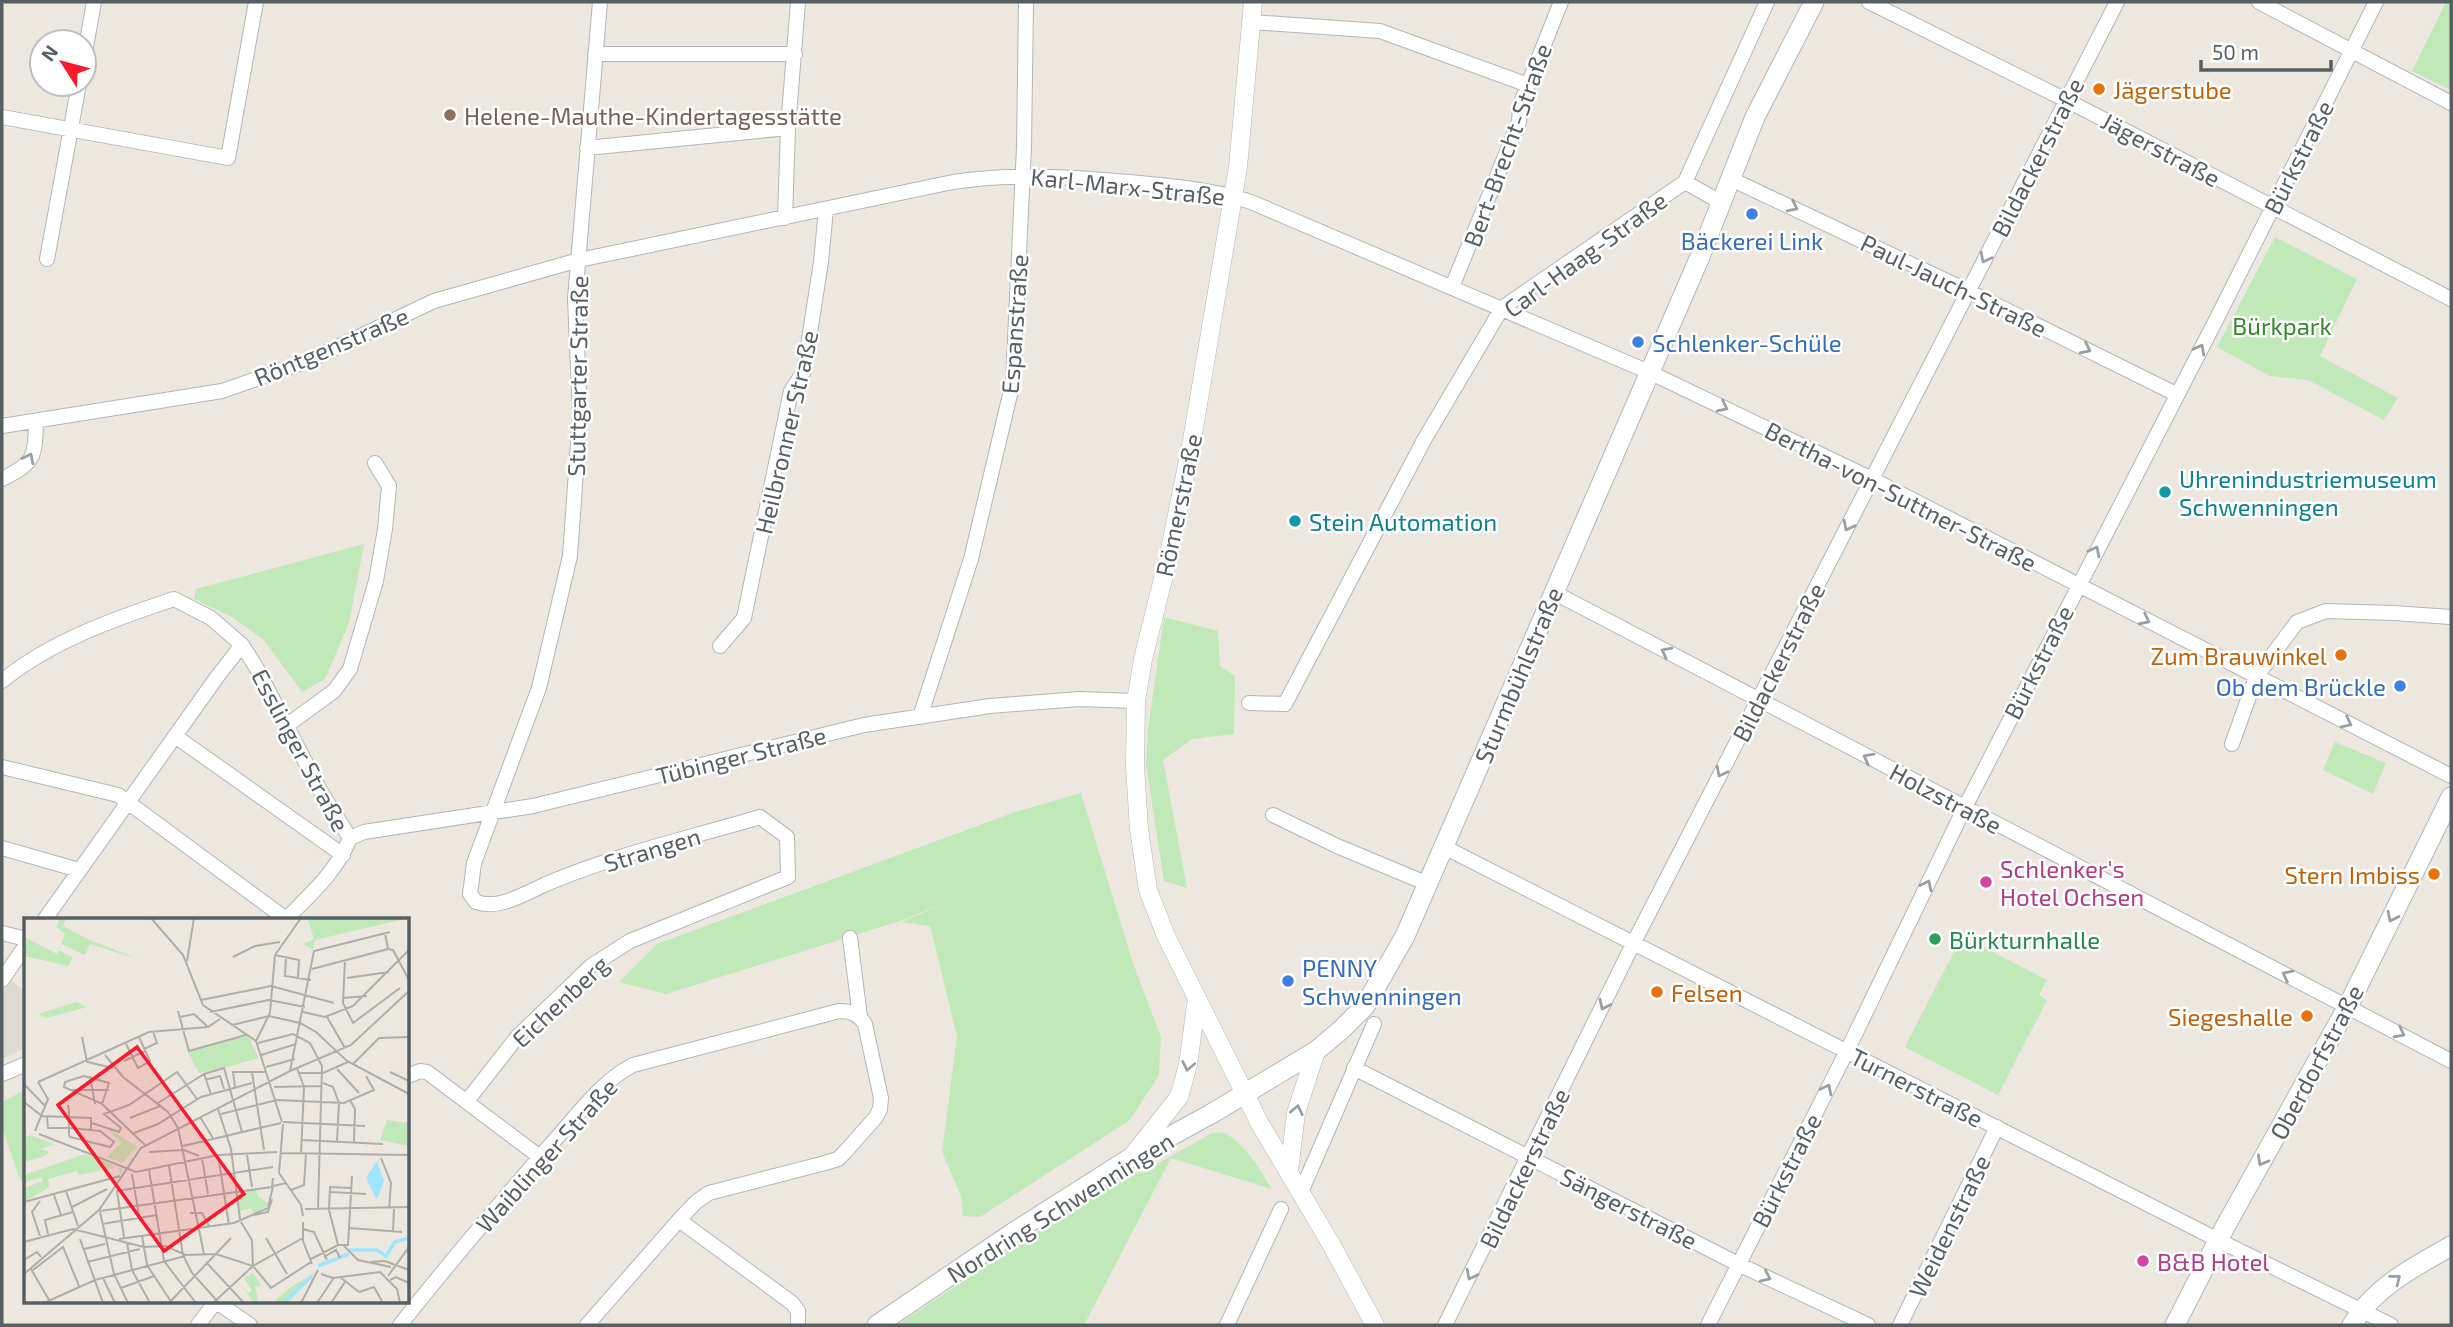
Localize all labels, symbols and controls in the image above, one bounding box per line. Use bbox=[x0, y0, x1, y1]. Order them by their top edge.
north arrow bbox=[28, 28, 98, 98]
scale bar bbox=[2201, 28, 2330, 72]
text: 50 m bbox=[2212, 39, 2259, 64]
text: N bbox=[36, 40, 62, 65]
street label: Bert-Brecht-Straße bbox=[1457, 40, 1557, 250]
street label: Bildackerstraße bbox=[1985, 73, 2089, 241]
place label: Jägerstube bbox=[2113, 75, 2232, 104]
marker: Jägerstube bbox=[2091, 81, 2107, 97]
street label: Bürkstraße bbox=[2257, 95, 2339, 219]
place label: Helene-Mauthe-Kindertagesstätte bbox=[464, 101, 842, 130]
street label: Jägerstraße bbox=[2097, 106, 2225, 192]
marker: Helene-Mauthe-Kindertagesstätte bbox=[442, 107, 458, 123]
street label: Karl-Marx-Straße bbox=[1029, 161, 1227, 211]
street label: Carl-Haag-Straße bbox=[1498, 185, 1672, 323]
one-way arrow bbox=[1786, 199, 1798, 213]
marker: Bäckerei Link bbox=[1744, 206, 1760, 222]
place label: Bäckerei Link bbox=[1681, 226, 1823, 255]
street label: Paul-Jauch-Straße bbox=[1856, 227, 2052, 343]
one-way arrow bbox=[1979, 251, 1993, 263]
street label: Espanstraße bbox=[995, 253, 1033, 395]
street label: Stuttgarter Straße bbox=[561, 275, 593, 477]
street label: Röntgenstraße bbox=[249, 300, 413, 392]
park label: Bürkpark bbox=[2232, 311, 2332, 340]
street label: Heilbronner Straße bbox=[748, 327, 824, 537]
place label: Schlenker-Schüle bbox=[1652, 328, 1842, 357]
marker: Schlenker-Schüle bbox=[1630, 334, 1646, 350]
one-way arrow bbox=[2079, 341, 2091, 355]
one-way arrow bbox=[2192, 344, 2205, 356]
one-way arrow bbox=[1716, 399, 1728, 413]
street label: Bertha-von-Suttner-Straße bbox=[1760, 415, 2042, 577]
street label: Römerstraße bbox=[1149, 431, 1207, 579]
one-way arrow bbox=[21, 452, 34, 465]
place label: Uhrenindustriemuseum Schwenningen bbox=[2179, 464, 2437, 521]
marker: Uhrenindustriemuseum Schwenningen bbox=[2157, 484, 2173, 500]
place label: Stein Automation bbox=[1309, 507, 1497, 536]
marker: Stein Automation bbox=[1287, 513, 1303, 529]
one-way arrow bbox=[1842, 519, 1856, 531]
one-way arrow bbox=[2087, 545, 2101, 558]
street label: Bildackerstraße bbox=[1726, 578, 1830, 746]
street label: Sturmbühlstraße bbox=[1468, 583, 1568, 767]
street label: Bürkstraße bbox=[1997, 600, 2079, 724]
one-way arrow bbox=[2138, 612, 2150, 626]
place label: Zum Brauwinkel bbox=[2150, 641, 2327, 670]
one-way arrow bbox=[1661, 646, 1673, 660]
marker: Zum Brauwinkel bbox=[2333, 647, 2349, 663]
street label: Esslinger Straße bbox=[246, 664, 356, 836]
place label: Ob dem Brückle bbox=[2216, 672, 2386, 701]
marker: Ob dem Brückle bbox=[2392, 678, 2408, 694]
one-way arrow bbox=[2340, 715, 2352, 729]
street label: Tübinger Straße bbox=[653, 720, 829, 790]
one-way arrow bbox=[1862, 752, 1875, 766]
street label: Holzstraße bbox=[1885, 756, 2007, 840]
one-way arrow bbox=[1716, 765, 1730, 777]
street label: Strangen bbox=[600, 821, 704, 877]
place label: Schlenker's Hotel Ochsen bbox=[2000, 854, 2144, 911]
place label: Stern Imbiss bbox=[2284, 860, 2420, 889]
marker: Stern Imbiss bbox=[2426, 866, 2442, 882]
marker: Schlenker's Hotel Ochsen bbox=[1978, 874, 1994, 890]
one-way arrow bbox=[1919, 880, 1933, 892]
one-way arrow bbox=[2386, 910, 2400, 922]
inset map bbox=[24, 918, 410, 1302]
place label: Bürkturnhalle bbox=[1949, 925, 2100, 954]
marker: Bürkturnhalle bbox=[1927, 931, 1943, 947]
street label: Eichenberg bbox=[506, 949, 614, 1053]
place label: PENNY Schwenningen bbox=[1302, 953, 1462, 1010]
one-way arrow bbox=[2282, 969, 2294, 983]
marker: PENNY Schwenningen bbox=[1280, 973, 1296, 989]
place label: Felsen bbox=[1671, 978, 1743, 1007]
street label: Oberdorfstraße bbox=[2263, 980, 2369, 1144]
marker: Felsen bbox=[1649, 984, 1665, 1000]
one-way arrow bbox=[1598, 998, 1612, 1010]
place label: Siegeshalle bbox=[2168, 1002, 2293, 1031]
marker: Siegeshalle bbox=[2299, 1008, 2315, 1024]
one-way arrow bbox=[2392, 1025, 2405, 1039]
street label: Turnerstraße bbox=[1846, 1041, 1988, 1133]
one-way arrow bbox=[1181, 1060, 1196, 1072]
street label: Waiblinger Straße bbox=[469, 1072, 623, 1238]
street label: Bildackerstraße bbox=[1473, 1083, 1575, 1253]
one-way arrow bbox=[1819, 1084, 1832, 1097]
one-way arrow bbox=[1289, 1104, 1304, 1116]
street label: Bürkstraße bbox=[1745, 1108, 1827, 1232]
street label: Nordring Schwenningen bbox=[941, 1125, 1179, 1289]
street label: Weidenstraße bbox=[1902, 1150, 1996, 1302]
one-way arrow bbox=[2257, 1154, 2270, 1167]
street label: Sängerstraße bbox=[1556, 1161, 1702, 1255]
place label: B&B Hotel bbox=[2157, 1247, 2269, 1276]
marker: B&B Hotel bbox=[2135, 1253, 2151, 1269]
one-way arrow bbox=[1465, 1268, 1479, 1280]
one-way arrow bbox=[1758, 1269, 1771, 1283]
one-way arrow bbox=[2389, 1275, 2401, 1288]

